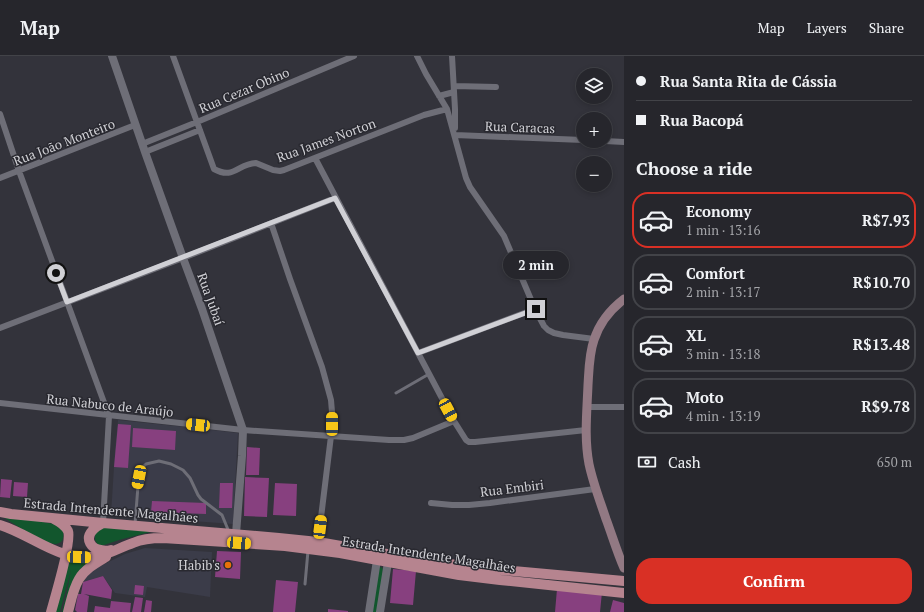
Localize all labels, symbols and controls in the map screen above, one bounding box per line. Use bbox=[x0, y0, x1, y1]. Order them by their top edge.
text: Map bbox=[20, 15, 60, 40]
text: Map bbox=[758, 18, 785, 37]
text: Layers bbox=[807, 18, 847, 37]
text: Share bbox=[869, 18, 904, 37]
street label: Rua Cezar Obino bbox=[196, 63, 292, 117]
map controls bbox=[576, 68, 612, 192]
button: layers bbox=[576, 68, 612, 104]
text: Rua Santa Rita de Cássia bbox=[660, 71, 837, 91]
text: Rua Bacopá bbox=[660, 110, 744, 130]
button: + bbox=[576, 112, 612, 148]
street label: Rua João Monteiro bbox=[11, 114, 117, 170]
street label: Rua James Norton bbox=[274, 114, 378, 166]
street label: Rua Caracas bbox=[485, 117, 555, 137]
button: − bbox=[576, 156, 612, 192]
text: Choose a ride bbox=[636, 156, 752, 180]
text: Economy bbox=[686, 201, 751, 221]
icon: car bbox=[638, 202, 674, 238]
text: R$7.93 bbox=[862, 210, 910, 230]
text: 1 min · 13:16 bbox=[686, 221, 760, 239]
callout: 2 min bbox=[503, 251, 569, 279]
text: 2 min bbox=[518, 256, 554, 274]
text: Comfort bbox=[686, 263, 745, 283]
route start bbox=[47, 264, 65, 282]
icon: car bbox=[638, 264, 674, 300]
street label: Rua Jubaí bbox=[193, 270, 229, 328]
text: R$10.70 bbox=[853, 272, 910, 292]
text: 2 min · 13:17 bbox=[686, 283, 760, 301]
route end bbox=[527, 300, 545, 318]
text: XL bbox=[686, 325, 706, 345]
icon: car bbox=[638, 326, 674, 362]
text: R$13.48 bbox=[853, 334, 910, 354]
text: 3 min · 13:18 bbox=[686, 345, 760, 363]
text: Moto bbox=[686, 387, 724, 407]
icon: car bbox=[638, 388, 674, 424]
street label: Rua Nabuco de Araújo bbox=[46, 389, 174, 421]
text: R$9.78 bbox=[861, 396, 910, 416]
car bbox=[437, 397, 459, 423]
text: 4 min · 13:19 bbox=[686, 407, 760, 425]
car bbox=[326, 412, 338, 436]
car bbox=[185, 418, 211, 432]
icon: cash bbox=[636, 451, 658, 473]
text: Cash bbox=[668, 452, 701, 472]
text: 650 m bbox=[877, 453, 912, 471]
car bbox=[131, 464, 147, 490]
street label: Rua Embiri bbox=[479, 475, 545, 501]
street label: Estrada Intendente Magalhães bbox=[23, 493, 199, 527]
car bbox=[313, 514, 327, 540]
street label: Estrada Intendente Magalhães bbox=[341, 531, 517, 577]
car bbox=[227, 536, 251, 550]
car bbox=[67, 551, 91, 563]
place label: Habib's bbox=[178, 556, 220, 574]
button: Confirm bbox=[636, 558, 912, 604]
marker: Habib's bbox=[223, 560, 233, 570]

